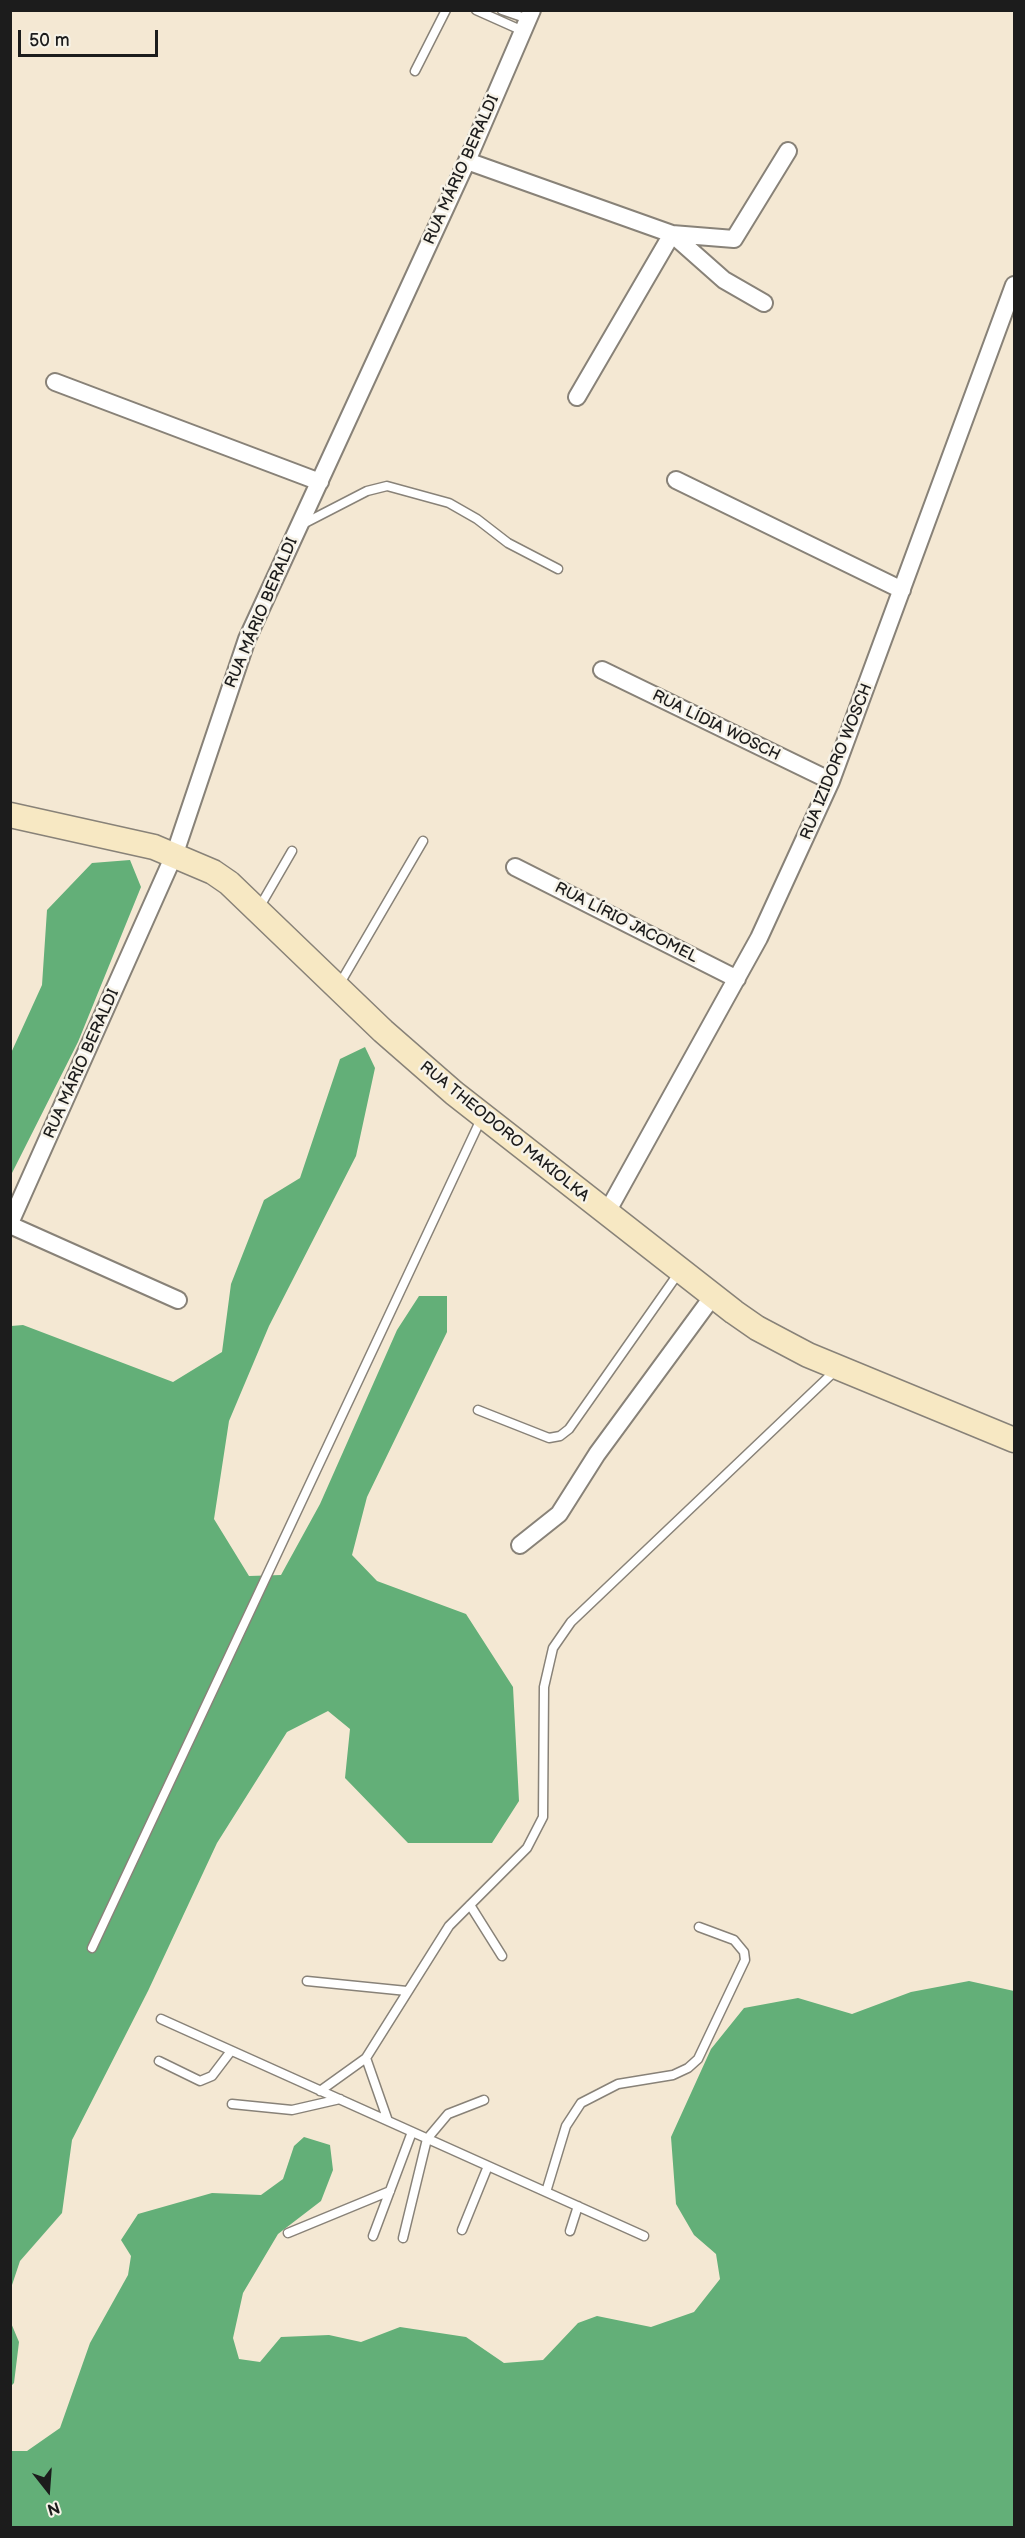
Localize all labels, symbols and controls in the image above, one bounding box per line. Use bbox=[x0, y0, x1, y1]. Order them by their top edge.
scale bar bbox=[21, 18, 160, 56]
text: 50 m bbox=[29, 30, 70, 51]
street label: RUA MÁRIO BERALDI bbox=[420, 92, 504, 248]
street label: RUA MÁRIO BERALDI bbox=[222, 535, 302, 691]
street label: RUA IZIDORO WOSCH bbox=[797, 681, 877, 843]
street label: RUA LÍDIA WOSCH bbox=[649, 687, 783, 765]
street label: RUA LÍRIO JACOMEL bbox=[551, 879, 701, 967]
street label: RUA MÁRIO BERALDI bbox=[40, 986, 124, 1142]
street label: RUA THEODORO MAKIOLKA bbox=[415, 1058, 593, 1206]
north arrow bbox=[18, 2460, 78, 2520]
text: N bbox=[45, 2497, 62, 2519]

